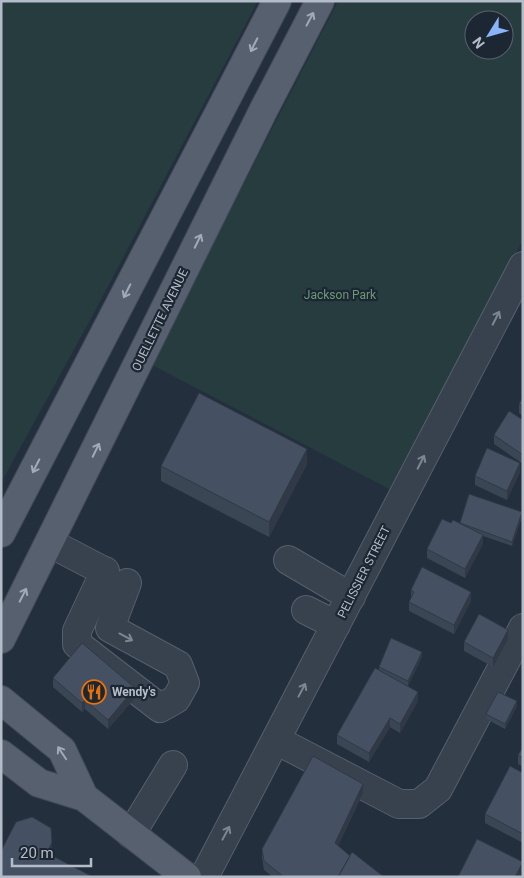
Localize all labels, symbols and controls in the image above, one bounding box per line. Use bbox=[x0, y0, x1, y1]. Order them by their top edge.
north arrow bbox=[464, 10, 514, 60]
one-way arrow bbox=[306, 12, 316, 27]
text: N bbox=[469, 34, 488, 52]
one-way arrow bbox=[249, 37, 259, 52]
one-way arrow bbox=[194, 234, 204, 249]
street label: OUELLETTE AVENUE bbox=[129, 266, 191, 373]
one-way arrow bbox=[122, 283, 132, 298]
park label: Jackson Park bbox=[304, 288, 377, 302]
one-way arrow bbox=[491, 310, 501, 325]
one-way arrow bbox=[92, 443, 101, 458]
one-way arrow bbox=[417, 455, 426, 470]
one-way arrow bbox=[31, 458, 40, 473]
street label: PELISSIER STREET bbox=[335, 524, 393, 620]
one-way arrow bbox=[19, 588, 28, 603]
one-way arrow bbox=[119, 632, 133, 642]
restaurant icon: Wendy's bbox=[81, 679, 107, 705]
one-way arrow bbox=[298, 683, 308, 698]
place label: Wendy's bbox=[112, 685, 156, 699]
one-way arrow bbox=[57, 746, 67, 760]
one-way arrow bbox=[221, 826, 231, 841]
scale bar bbox=[12, 836, 91, 868]
text: 20 m bbox=[20, 844, 54, 862]

